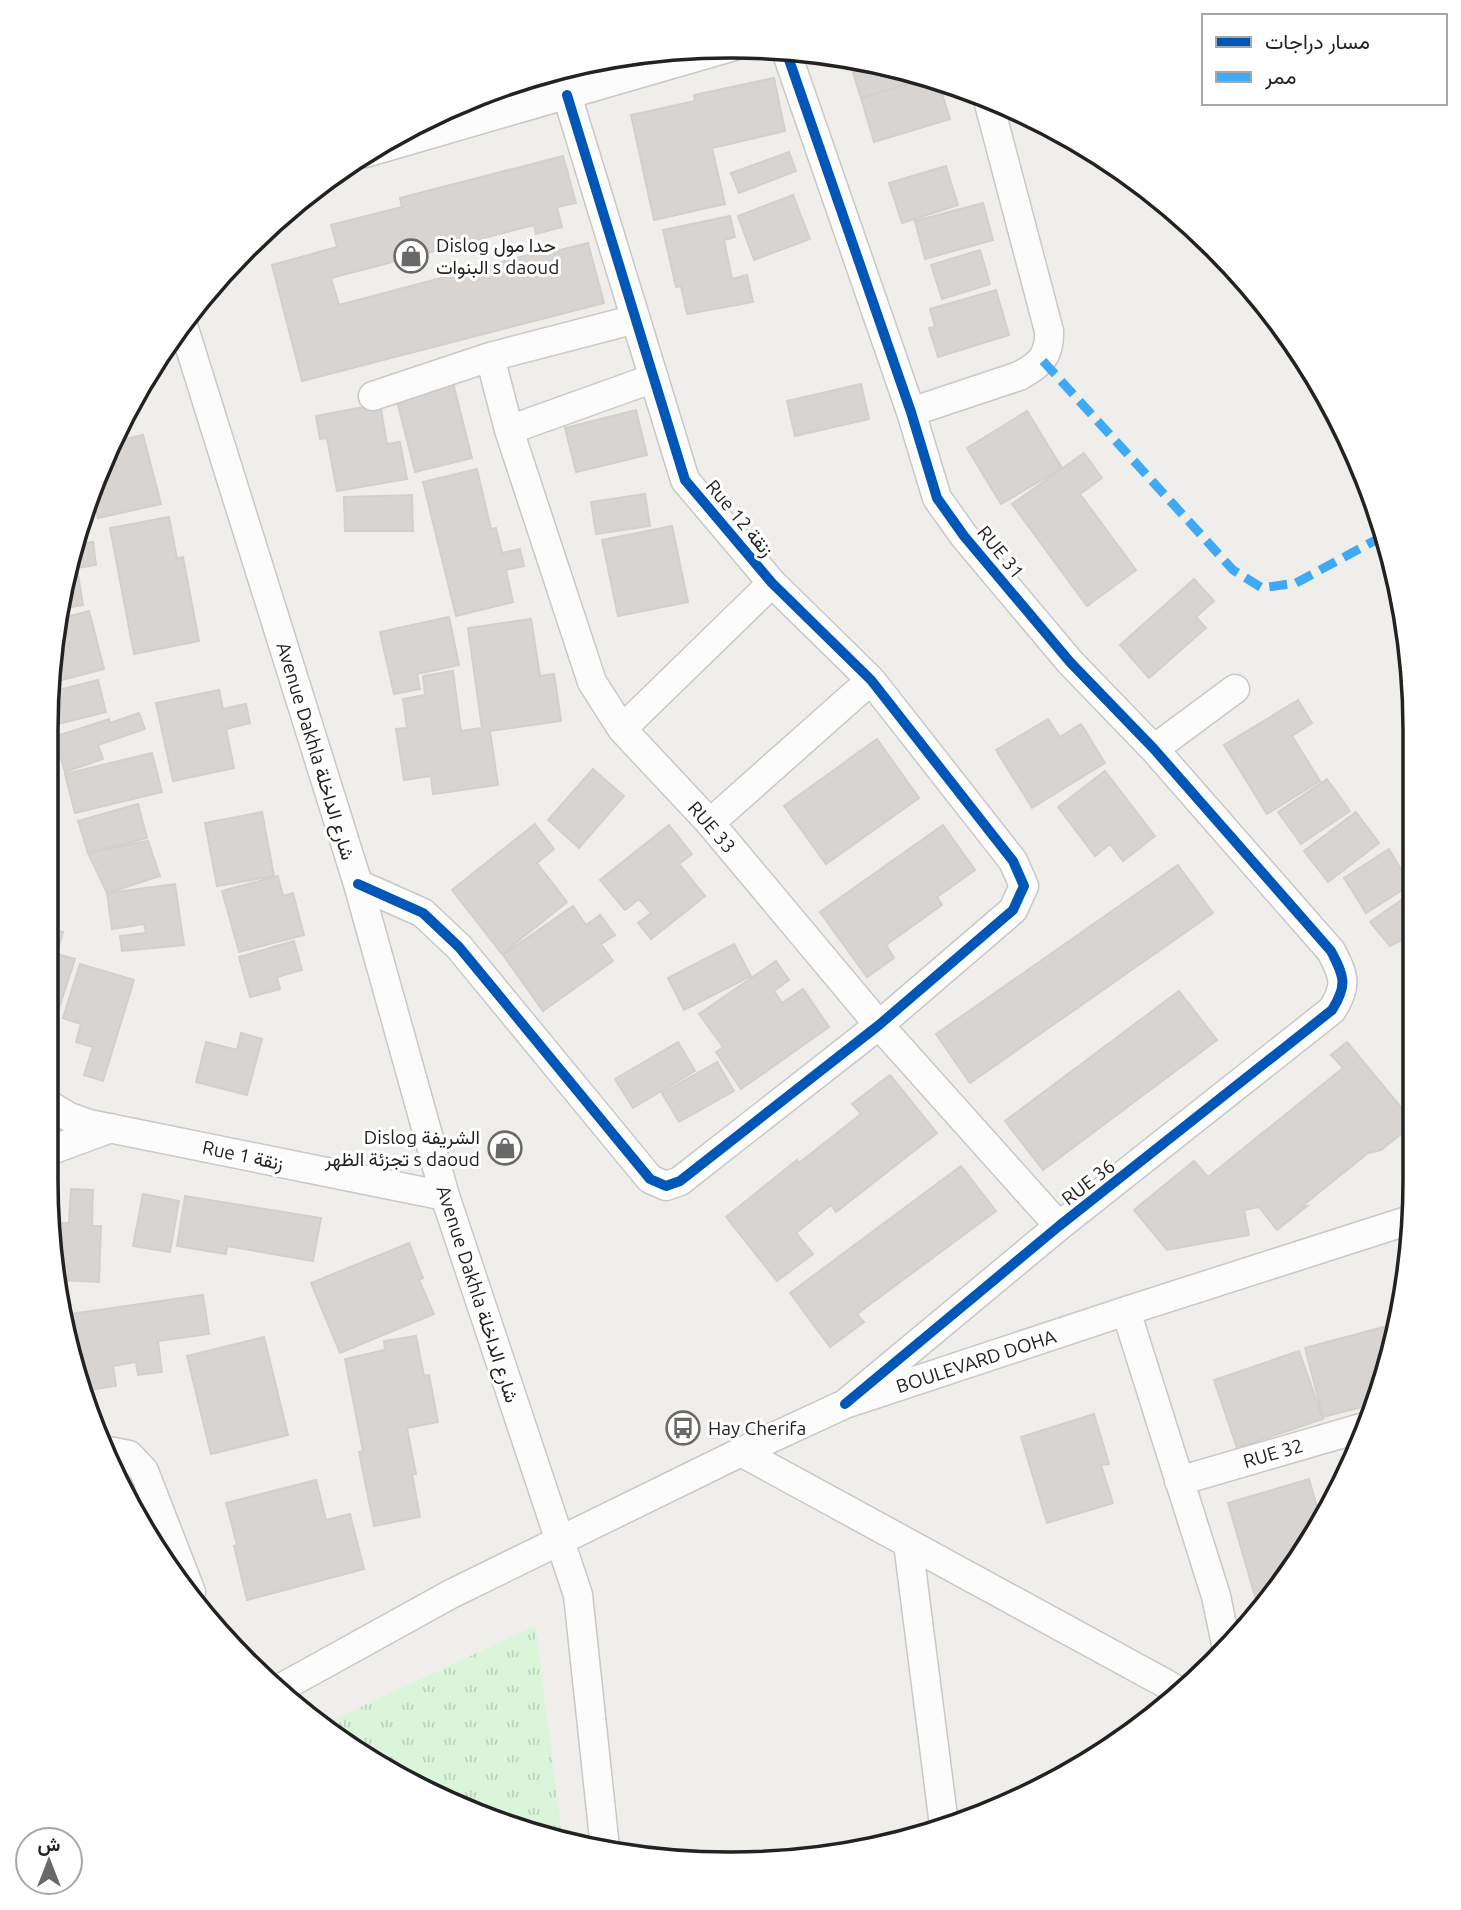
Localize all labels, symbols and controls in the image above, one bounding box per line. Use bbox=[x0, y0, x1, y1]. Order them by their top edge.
legend bbox=[1202, 14, 1447, 105]
text: مسار دراجات bbox=[1265, 29, 1370, 55]
text: ممر bbox=[1264, 64, 1296, 90]
place label: Dislog حدا مول البنوات s daoud bbox=[436, 234, 559, 279]
shop icon: Dislog حدا مول البنوات s daoud bbox=[392, 237, 430, 275]
street label: Rue 12 زنقة bbox=[701, 475, 778, 561]
street label: RUE 31 bbox=[973, 521, 1029, 583]
street label: Avenue Dakhla شارع الداخلة bbox=[270, 639, 360, 863]
street label: RUE 33 bbox=[684, 797, 740, 857]
place label: Dislog الشريفة تجزئة الظهر s daoud bbox=[324, 1126, 480, 1171]
shop icon: Dislog الشريفة تجزئة الظهر s daoud bbox=[486, 1129, 524, 1167]
street label: Rue 1 زنقة bbox=[200, 1136, 286, 1175]
street label: RUE 36 bbox=[1057, 1154, 1119, 1210]
street label: Avenue Dakhla شارع الداخلة bbox=[431, 1183, 523, 1406]
street label: BOULEVARD DOHA bbox=[893, 1325, 1059, 1397]
bus stop icon: Hay Cherifa bbox=[664, 1409, 702, 1447]
place label: Hay Cherifa bbox=[708, 1417, 806, 1439]
street label: RUE 32 bbox=[1241, 1434, 1305, 1472]
north arrow bbox=[14, 1826, 84, 1896]
text: ش bbox=[38, 1833, 61, 1856]

